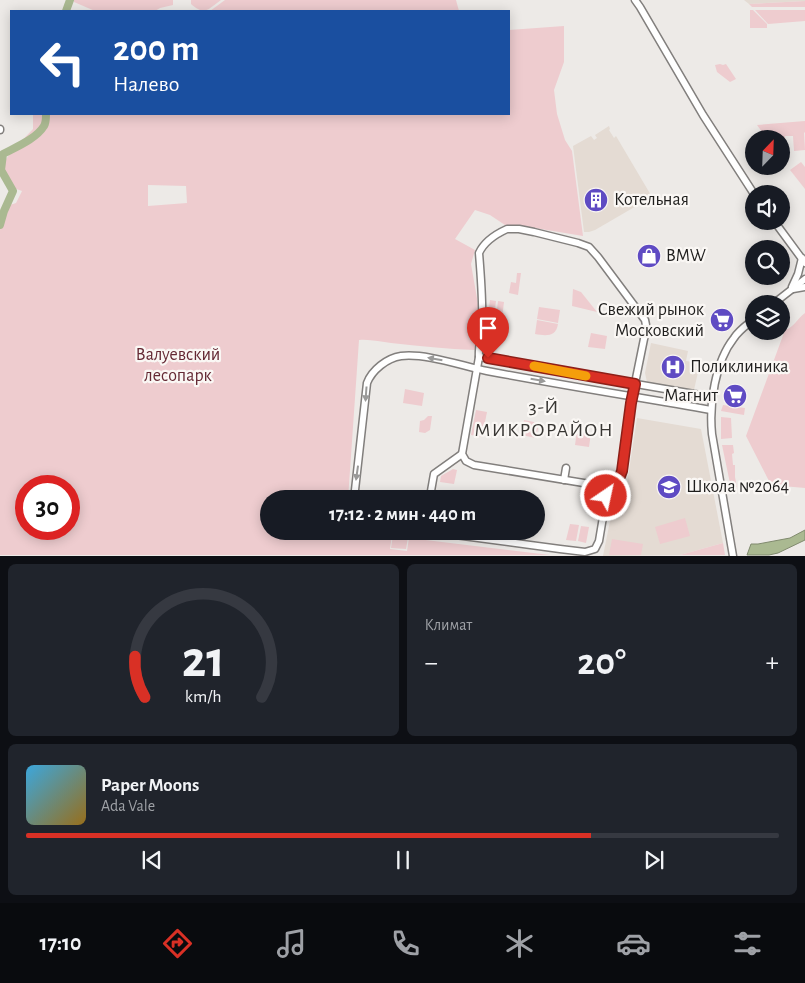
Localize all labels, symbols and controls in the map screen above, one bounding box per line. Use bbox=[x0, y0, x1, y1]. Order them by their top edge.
icon: left bbox=[30, 30, 95, 95]
text: 200 m bbox=[113, 32, 200, 67]
text: Налево bbox=[113, 73, 179, 95]
north arrow bbox=[745, 130, 790, 175]
map controls bbox=[745, 130, 790, 340]
button: sound bbox=[745, 185, 790, 230]
building icon: Котельная bbox=[583, 187, 609, 213]
place label: Котельная bbox=[614, 191, 689, 209]
button: search bbox=[745, 240, 790, 285]
shop icon: BMW bbox=[636, 243, 662, 269]
place label: BMW bbox=[666, 247, 706, 265]
button: layers bbox=[745, 295, 790, 340]
place label: Свежий рынок Московский bbox=[598, 301, 705, 340]
pin bbox=[467, 307, 509, 358]
supermarket icon: Свежий рынок Московский bbox=[709, 307, 735, 333]
icon: arrive bbox=[474, 314, 502, 342]
park label: Валуевский лесопарк bbox=[136, 346, 220, 385]
hospital icon: Поликлиника bbox=[660, 354, 686, 380]
one-way arrow bbox=[427, 355, 443, 363]
place label: Поликлиника bbox=[690, 358, 788, 376]
one-way arrow bbox=[530, 376, 546, 384]
supermarket icon: Магнит bbox=[722, 383, 748, 409]
one-way arrow bbox=[362, 386, 370, 402]
place label: Магнит bbox=[664, 387, 719, 405]
district label: 3-Й МИКРОРАЙОН bbox=[474, 397, 614, 440]
one-way arrow bbox=[353, 465, 361, 481]
position arrow bbox=[579, 469, 631, 521]
school or university icon: Школа №2064 bbox=[656, 474, 682, 500]
speed limit sign: 30 bbox=[15, 475, 80, 540]
place label: Школа №2064 bbox=[686, 478, 790, 496]
text: 17:12 · 2 мин · 440 m bbox=[329, 505, 476, 524]
text: Климат bbox=[425, 617, 472, 633]
text: 21 bbox=[182, 634, 225, 686]
text: 20° bbox=[577, 644, 626, 682]
text: − bbox=[425, 649, 438, 677]
text: + bbox=[766, 649, 779, 677]
text: km/h bbox=[185, 688, 222, 706]
text: Paper Moons bbox=[101, 776, 199, 795]
text: Ada Vale bbox=[101, 798, 155, 814]
icon: previous bbox=[138, 846, 166, 874]
icon: pause bbox=[389, 846, 417, 874]
icon: next bbox=[640, 846, 668, 874]
icon: directions bbox=[160, 926, 195, 961]
icon: music bbox=[274, 926, 309, 961]
icon: phone bbox=[388, 926, 423, 961]
icon: climate bbox=[502, 926, 537, 961]
icon: car bbox=[616, 926, 651, 961]
icon: filters bbox=[730, 926, 765, 961]
text: 17:10 bbox=[40, 932, 81, 954]

